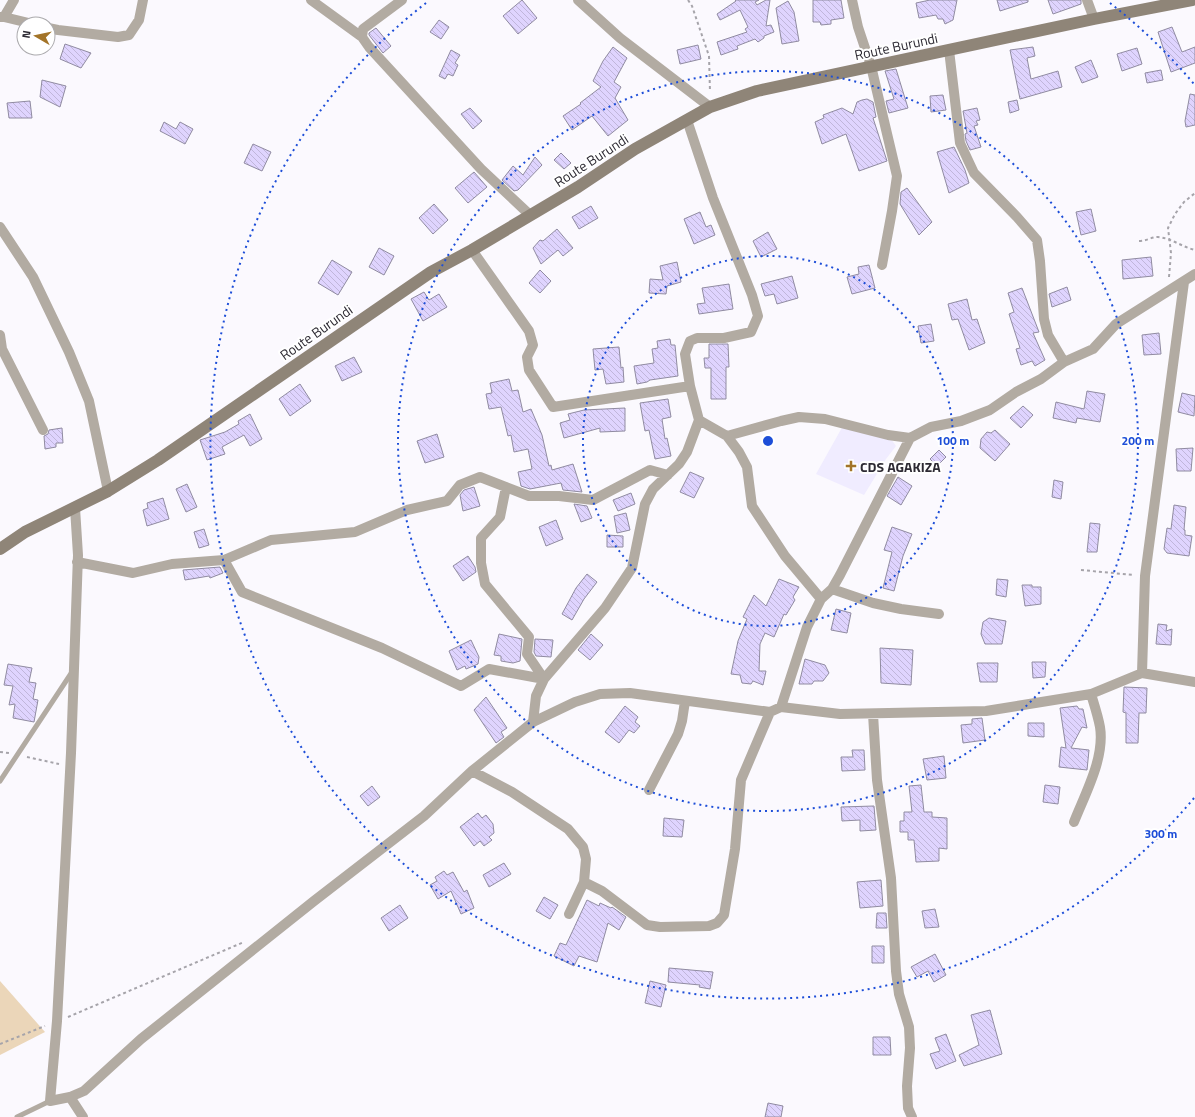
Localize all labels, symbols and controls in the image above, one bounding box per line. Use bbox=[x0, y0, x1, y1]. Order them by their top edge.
north arrow bbox=[16, 16, 56, 56]
street label: Route Burundi bbox=[852, 27, 940, 65]
text: N bbox=[18, 29, 35, 39]
street label: Route Burundi bbox=[550, 128, 632, 192]
street label: Route Burundi bbox=[275, 299, 357, 365]
text: 100 m bbox=[937, 431, 969, 450]
text: 200 m bbox=[1122, 431, 1154, 450]
centre of rings bbox=[761, 434, 775, 448]
place label: CDS AGAKIZA bbox=[860, 456, 941, 477]
marker: CDS AGAKIZA bbox=[845, 460, 857, 472]
text: 300 m bbox=[1145, 824, 1177, 843]

